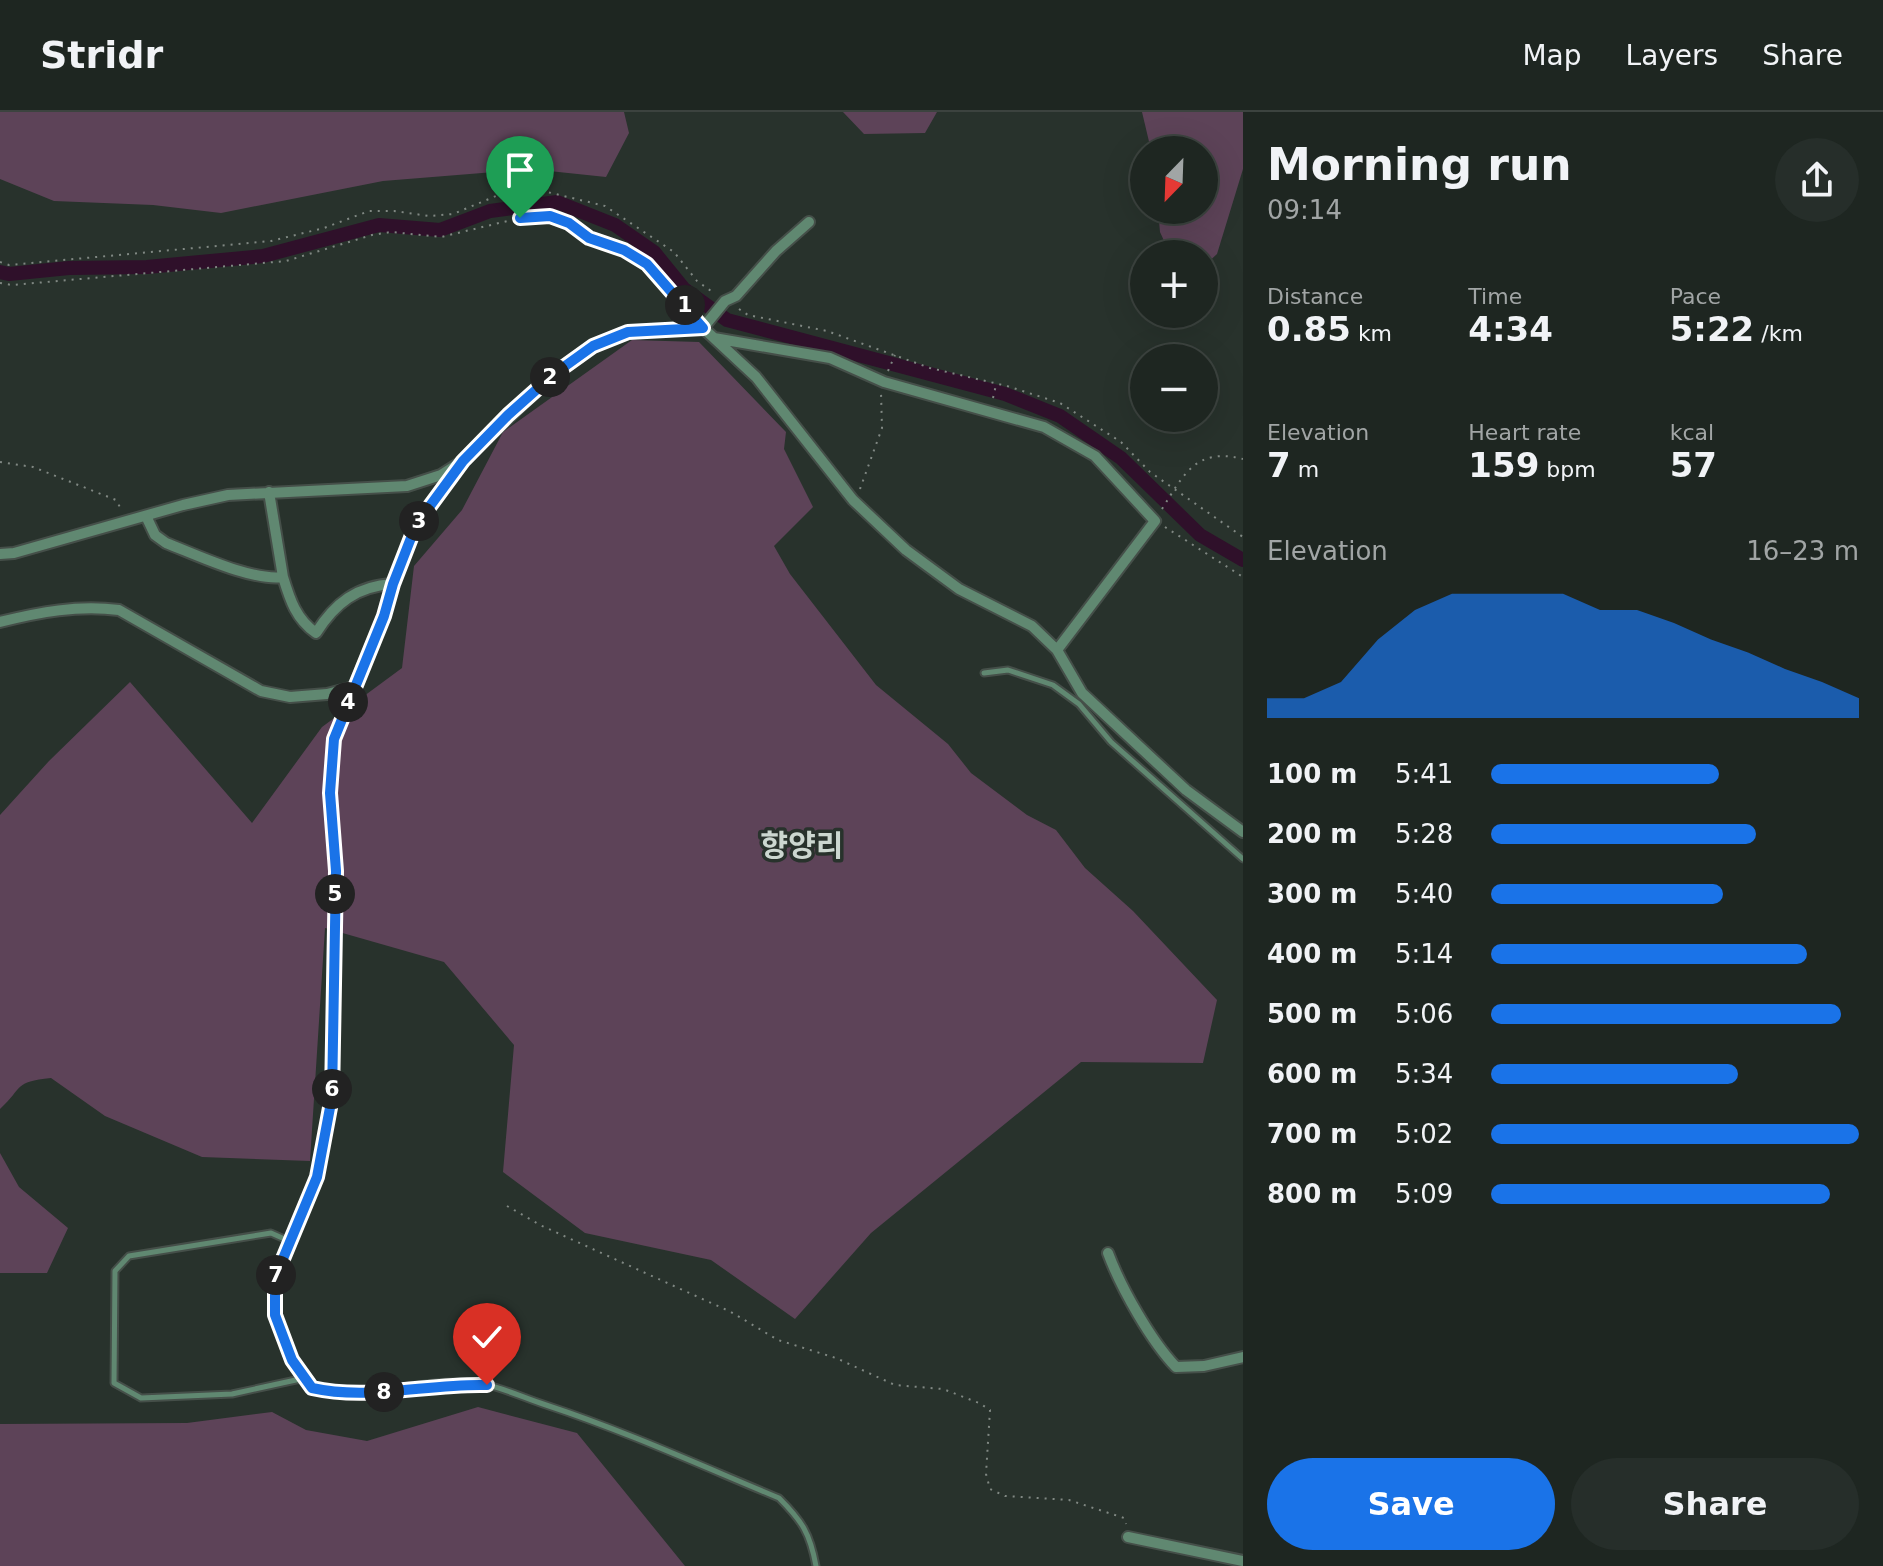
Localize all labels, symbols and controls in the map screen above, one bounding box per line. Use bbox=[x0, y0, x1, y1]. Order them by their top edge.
text: Stridr bbox=[40, 33, 163, 77]
text: Map bbox=[1522, 39, 1582, 72]
text: Layers bbox=[1626, 39, 1718, 72]
text: Share bbox=[1762, 39, 1843, 72]
pin bbox=[486, 136, 554, 218]
north arrow bbox=[1130, 136, 1218, 224]
map controls bbox=[1130, 136, 1218, 432]
button: share bbox=[1775, 138, 1859, 222]
text: Morning run bbox=[1267, 139, 1572, 190]
icon: arrive bbox=[498, 148, 542, 192]
text: 09:14 bbox=[1267, 195, 1342, 225]
button: + bbox=[1130, 240, 1218, 328]
text: Distance bbox=[1267, 284, 1363, 309]
text: Time bbox=[1468, 284, 1522, 309]
text: Pace bbox=[1670, 284, 1721, 309]
pin: 1 bbox=[665, 285, 705, 325]
text: 1 bbox=[677, 292, 693, 317]
text: 0.85 bbox=[1267, 309, 1351, 349]
text: 4:34 bbox=[1468, 309, 1553, 349]
text: 5:22 bbox=[1670, 309, 1754, 349]
text: km bbox=[1351, 321, 1392, 346]
text: /km bbox=[1754, 321, 1803, 346]
button: − bbox=[1130, 344, 1218, 432]
pin: 2 bbox=[530, 357, 570, 397]
text: 2 bbox=[542, 364, 558, 389]
text: Elevation bbox=[1267, 420, 1369, 445]
text: Heart rate bbox=[1468, 420, 1581, 445]
text: kcal bbox=[1670, 420, 1714, 445]
text: 7 bbox=[1267, 445, 1291, 485]
text: 159 bbox=[1468, 445, 1539, 485]
text: 57 bbox=[1670, 445, 1717, 485]
text: m bbox=[1291, 457, 1319, 482]
text: bpm bbox=[1539, 457, 1596, 482]
pin: 3 bbox=[399, 501, 439, 541]
text: 3 bbox=[411, 508, 427, 533]
text: Elevation bbox=[1267, 536, 1388, 566]
text: 16–23 m bbox=[1746, 536, 1859, 566]
pin: 4 bbox=[328, 682, 368, 722]
text: 4 bbox=[340, 689, 356, 714]
text: 100 m bbox=[1267, 759, 1357, 789]
text: 5:41 bbox=[1395, 759, 1453, 789]
text: 200 m bbox=[1267, 819, 1357, 849]
text: 5:28 bbox=[1395, 819, 1453, 849]
district label: 향양리 bbox=[761, 828, 843, 863]
pin: 5 bbox=[315, 874, 355, 914]
text: 300 m bbox=[1267, 879, 1357, 909]
text: 5:40 bbox=[1395, 879, 1453, 909]
text: 5 bbox=[327, 881, 343, 906]
text: 400 m bbox=[1267, 939, 1357, 969]
text: 5:14 bbox=[1395, 939, 1453, 969]
text: 500 m bbox=[1267, 999, 1357, 1029]
text: 5:06 bbox=[1395, 999, 1453, 1029]
text: 600 m bbox=[1267, 1059, 1357, 1089]
text: 5:34 bbox=[1395, 1059, 1453, 1089]
pin: 6 bbox=[312, 1069, 352, 1109]
text: 6 bbox=[324, 1076, 340, 1101]
text: 700 m bbox=[1267, 1119, 1357, 1149]
text: 5:02 bbox=[1395, 1119, 1453, 1149]
text: 800 m bbox=[1267, 1179, 1357, 1209]
text: 5:09 bbox=[1395, 1179, 1453, 1209]
pin: 7 bbox=[256, 1255, 296, 1295]
text: 7 bbox=[268, 1262, 284, 1287]
pin bbox=[453, 1303, 521, 1385]
icon: check bbox=[465, 1315, 509, 1359]
pin: 8 bbox=[364, 1372, 404, 1412]
text: 8 bbox=[376, 1379, 392, 1404]
button: Save bbox=[1267, 1458, 1555, 1550]
button: Share bbox=[1571, 1458, 1859, 1550]

